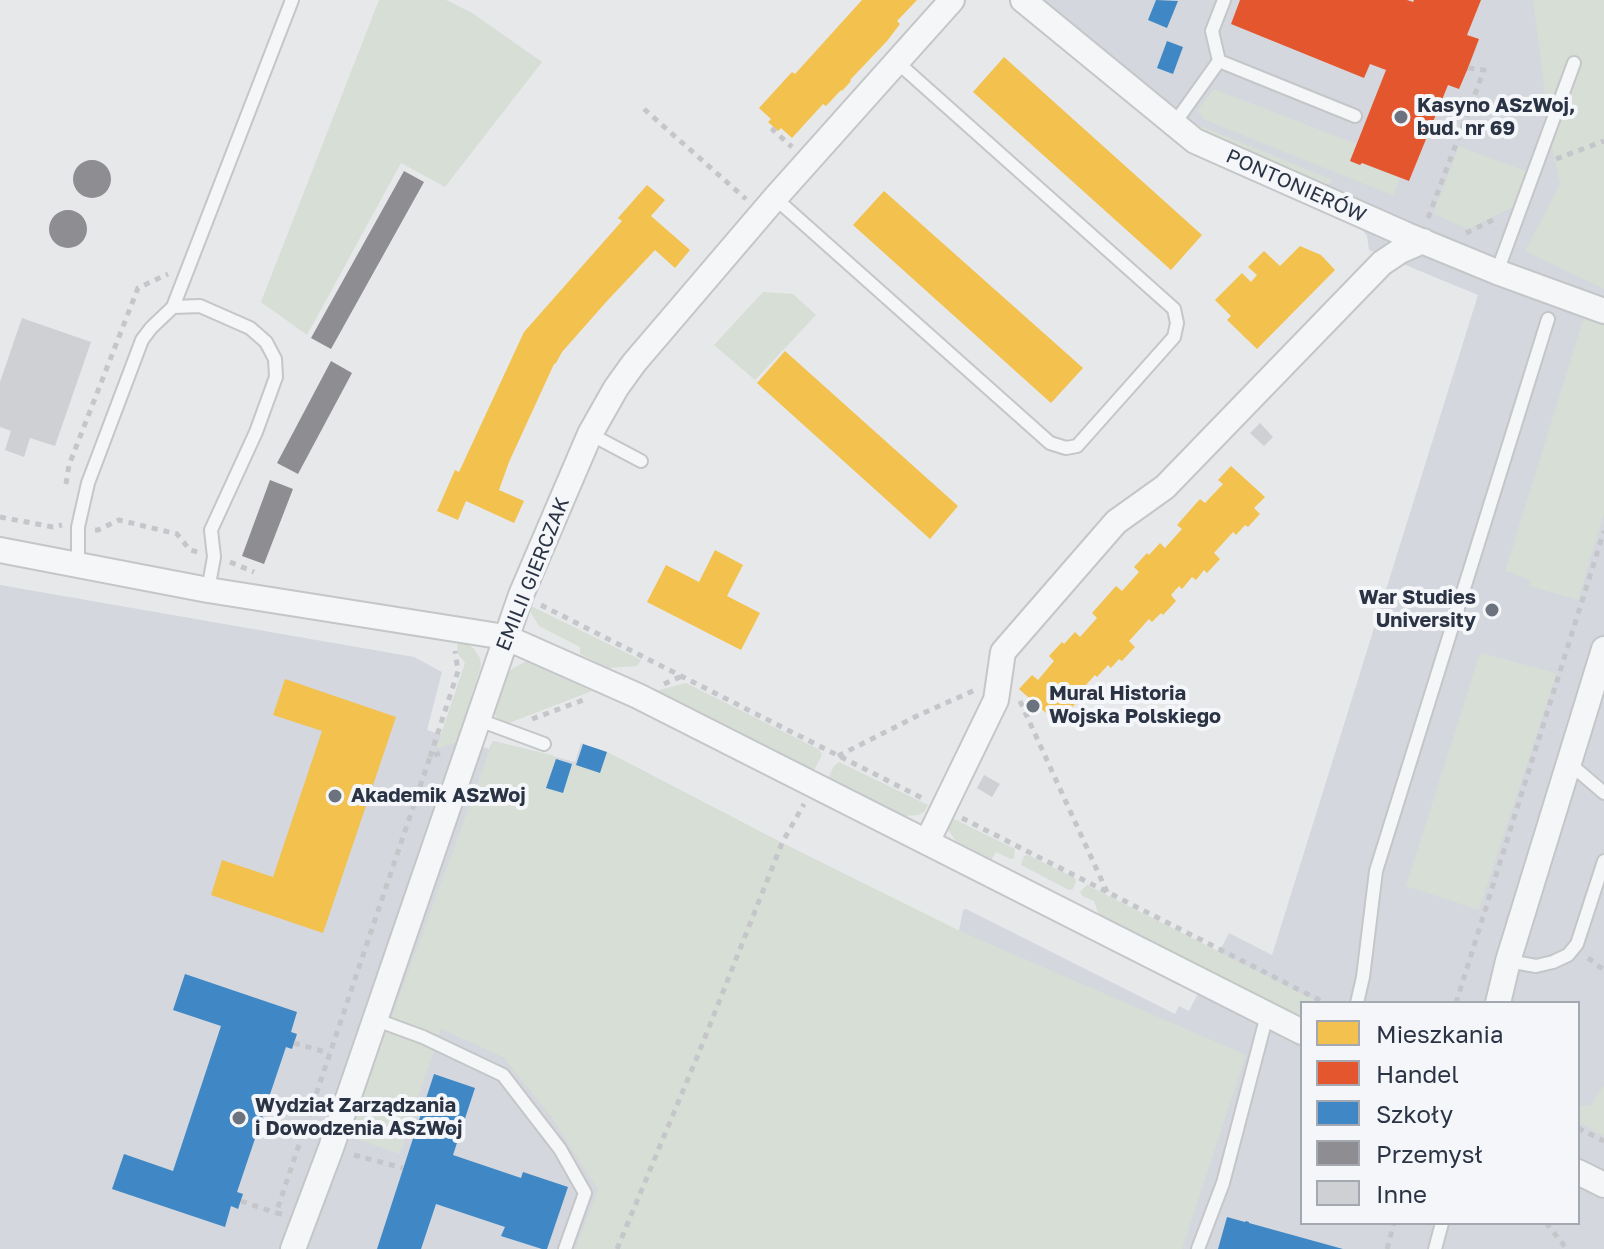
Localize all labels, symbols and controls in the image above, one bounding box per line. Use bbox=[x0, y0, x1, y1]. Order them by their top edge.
place label: Kasyno ASzWoj, bud. nr 69 bbox=[1417, 94, 1575, 141]
marker: Kasyno ASzWoj, bud. nr 69 bbox=[1392, 108, 1410, 126]
street label: PONTONIERÓW bbox=[1222, 144, 1370, 228]
street label: EMILII GIERCZAK bbox=[491, 494, 575, 654]
place label: War Studies University bbox=[1359, 586, 1476, 633]
marker: War Studies University bbox=[1483, 601, 1501, 619]
place label: Mural Historia Wojska Polskiego bbox=[1049, 682, 1221, 729]
marker: Mural Historia Wojska Polskiego bbox=[1024, 697, 1042, 715]
place label: Akademik ASzWoj bbox=[351, 784, 526, 808]
marker: Akademik ASzWoj bbox=[326, 787, 344, 805]
legend bbox=[1300, 1001, 1580, 1225]
text: Mieszkania bbox=[1376, 1019, 1504, 1048]
text: Handel bbox=[1376, 1059, 1459, 1088]
place label: Wydział Zarządzania i Dowodzenia ASzWoj bbox=[255, 1094, 463, 1141]
text: Szkoły bbox=[1376, 1099, 1453, 1128]
marker: Wydział Zarządzania i Dowodzenia ASzWoj bbox=[230, 1109, 248, 1127]
text: Przemysł bbox=[1376, 1139, 1483, 1168]
text: Inne bbox=[1376, 1179, 1427, 1208]

